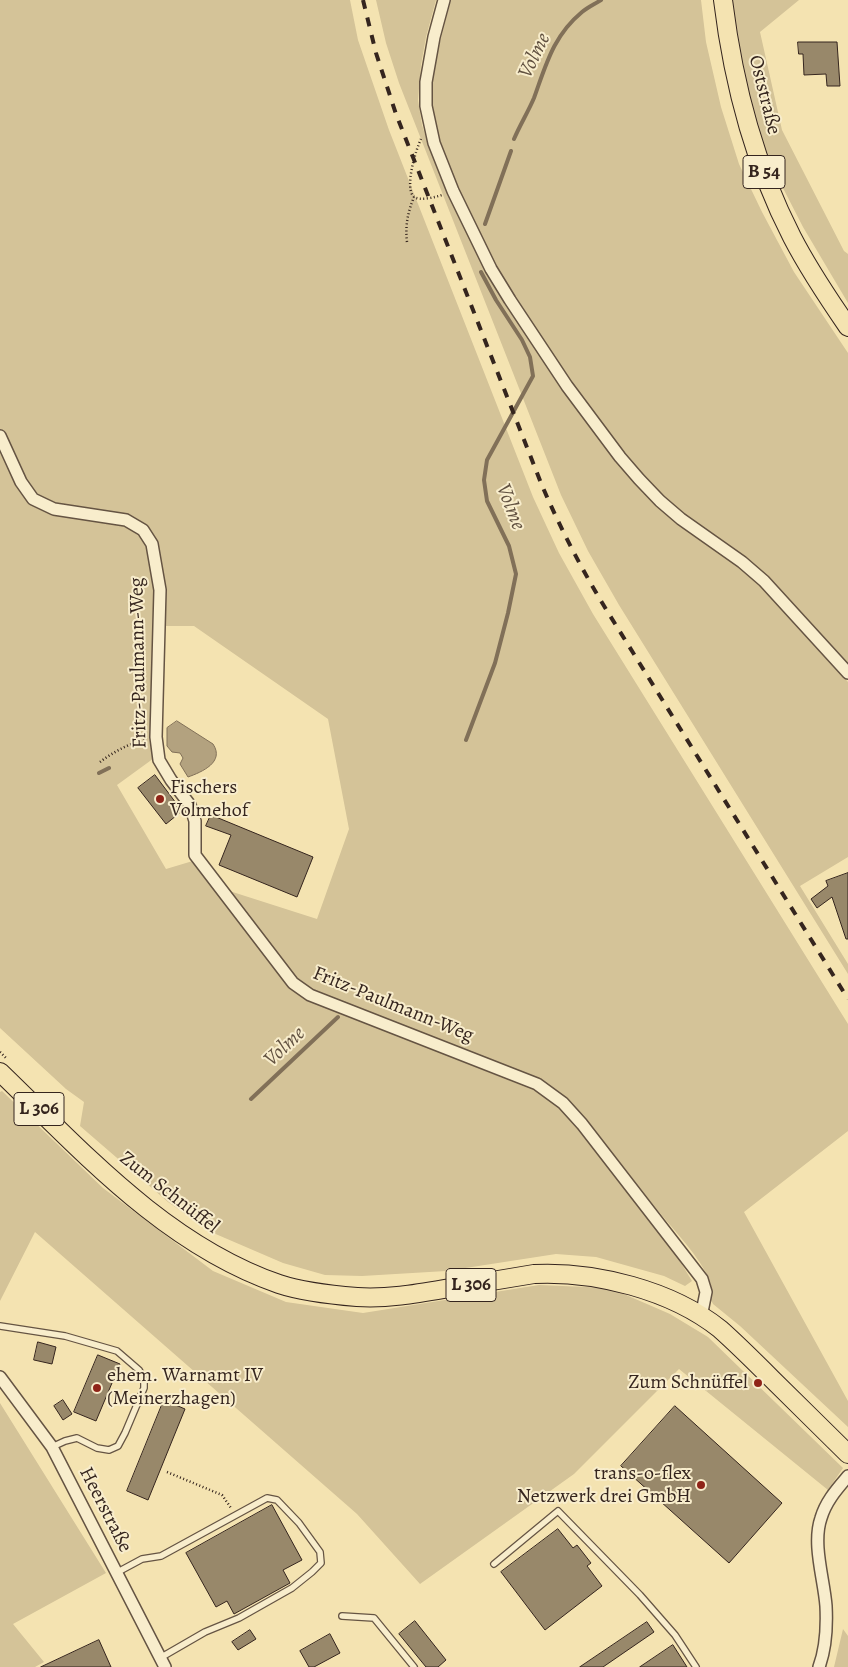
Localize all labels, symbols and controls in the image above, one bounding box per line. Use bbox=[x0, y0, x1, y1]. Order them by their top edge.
water label: Volme bbox=[513, 29, 557, 83]
street label: Oststraße bbox=[743, 53, 785, 137]
road number: B 54 bbox=[743, 156, 785, 188]
water label: Volme bbox=[490, 480, 530, 534]
street label: Fritz-Paulmann-Weg bbox=[126, 577, 152, 749]
place label: Fischers Volmehof bbox=[170, 776, 248, 823]
marker: Fischers Volmehof bbox=[154, 793, 166, 805]
street label: Fritz-Paulmann-Weg bbox=[309, 962, 477, 1048]
water label: Volme bbox=[259, 1022, 311, 1072]
road number: L 306 bbox=[14, 1092, 64, 1126]
street label: Zum Schnüffel bbox=[114, 1147, 224, 1239]
road number: L 306 bbox=[446, 1268, 496, 1302]
place label: ehem. Warnamt IV (Meinerzhagen) bbox=[107, 1364, 263, 1411]
place label: Zum Schnüffel bbox=[628, 1371, 748, 1395]
marker: Zum Schnüffel bbox=[752, 1377, 764, 1389]
marker: ehem. Warnamt IV (Meinerzhagen) bbox=[91, 1382, 103, 1394]
place label: trans-o-flex Netzwerk drei GmbH bbox=[517, 1462, 691, 1509]
street label: Heerstraße bbox=[73, 1463, 137, 1557]
marker: trans-o-flex Netzwerk drei GmbH bbox=[695, 1479, 707, 1491]

